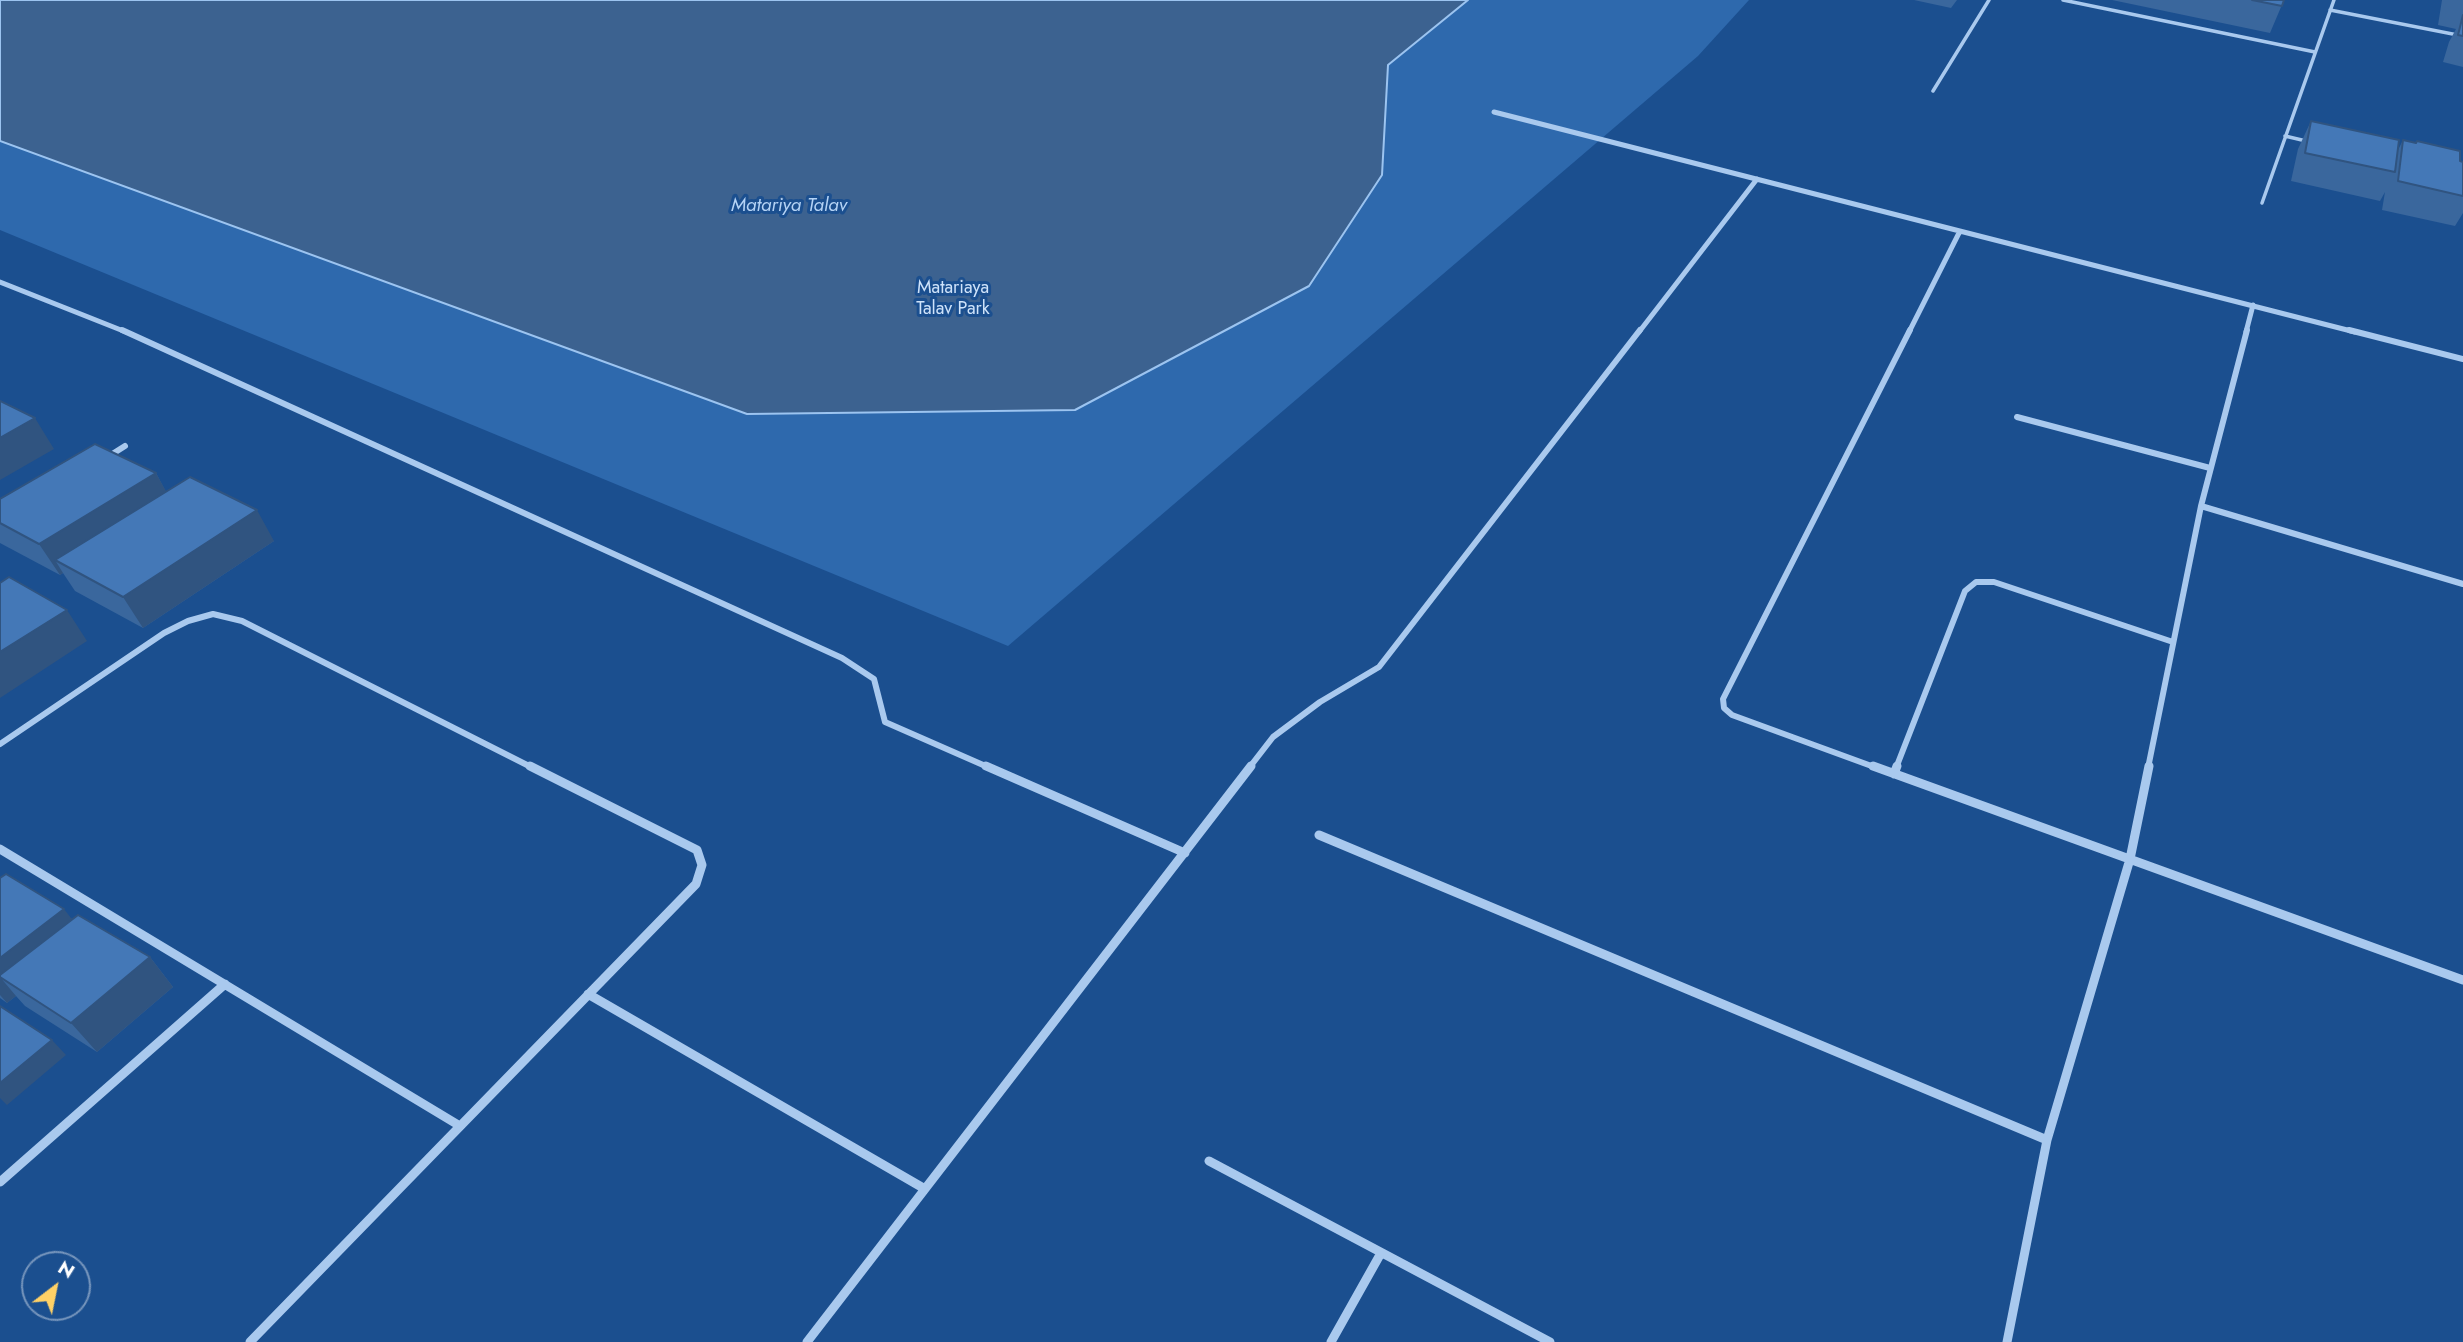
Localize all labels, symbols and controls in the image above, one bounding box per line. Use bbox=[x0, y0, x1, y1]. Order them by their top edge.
water label: Matariya Talav bbox=[731, 195, 847, 217]
park label: Matariaya Talav Park bbox=[916, 278, 990, 320]
north arrow bbox=[21, 1251, 91, 1321]
text: N bbox=[53, 1254, 80, 1285]

